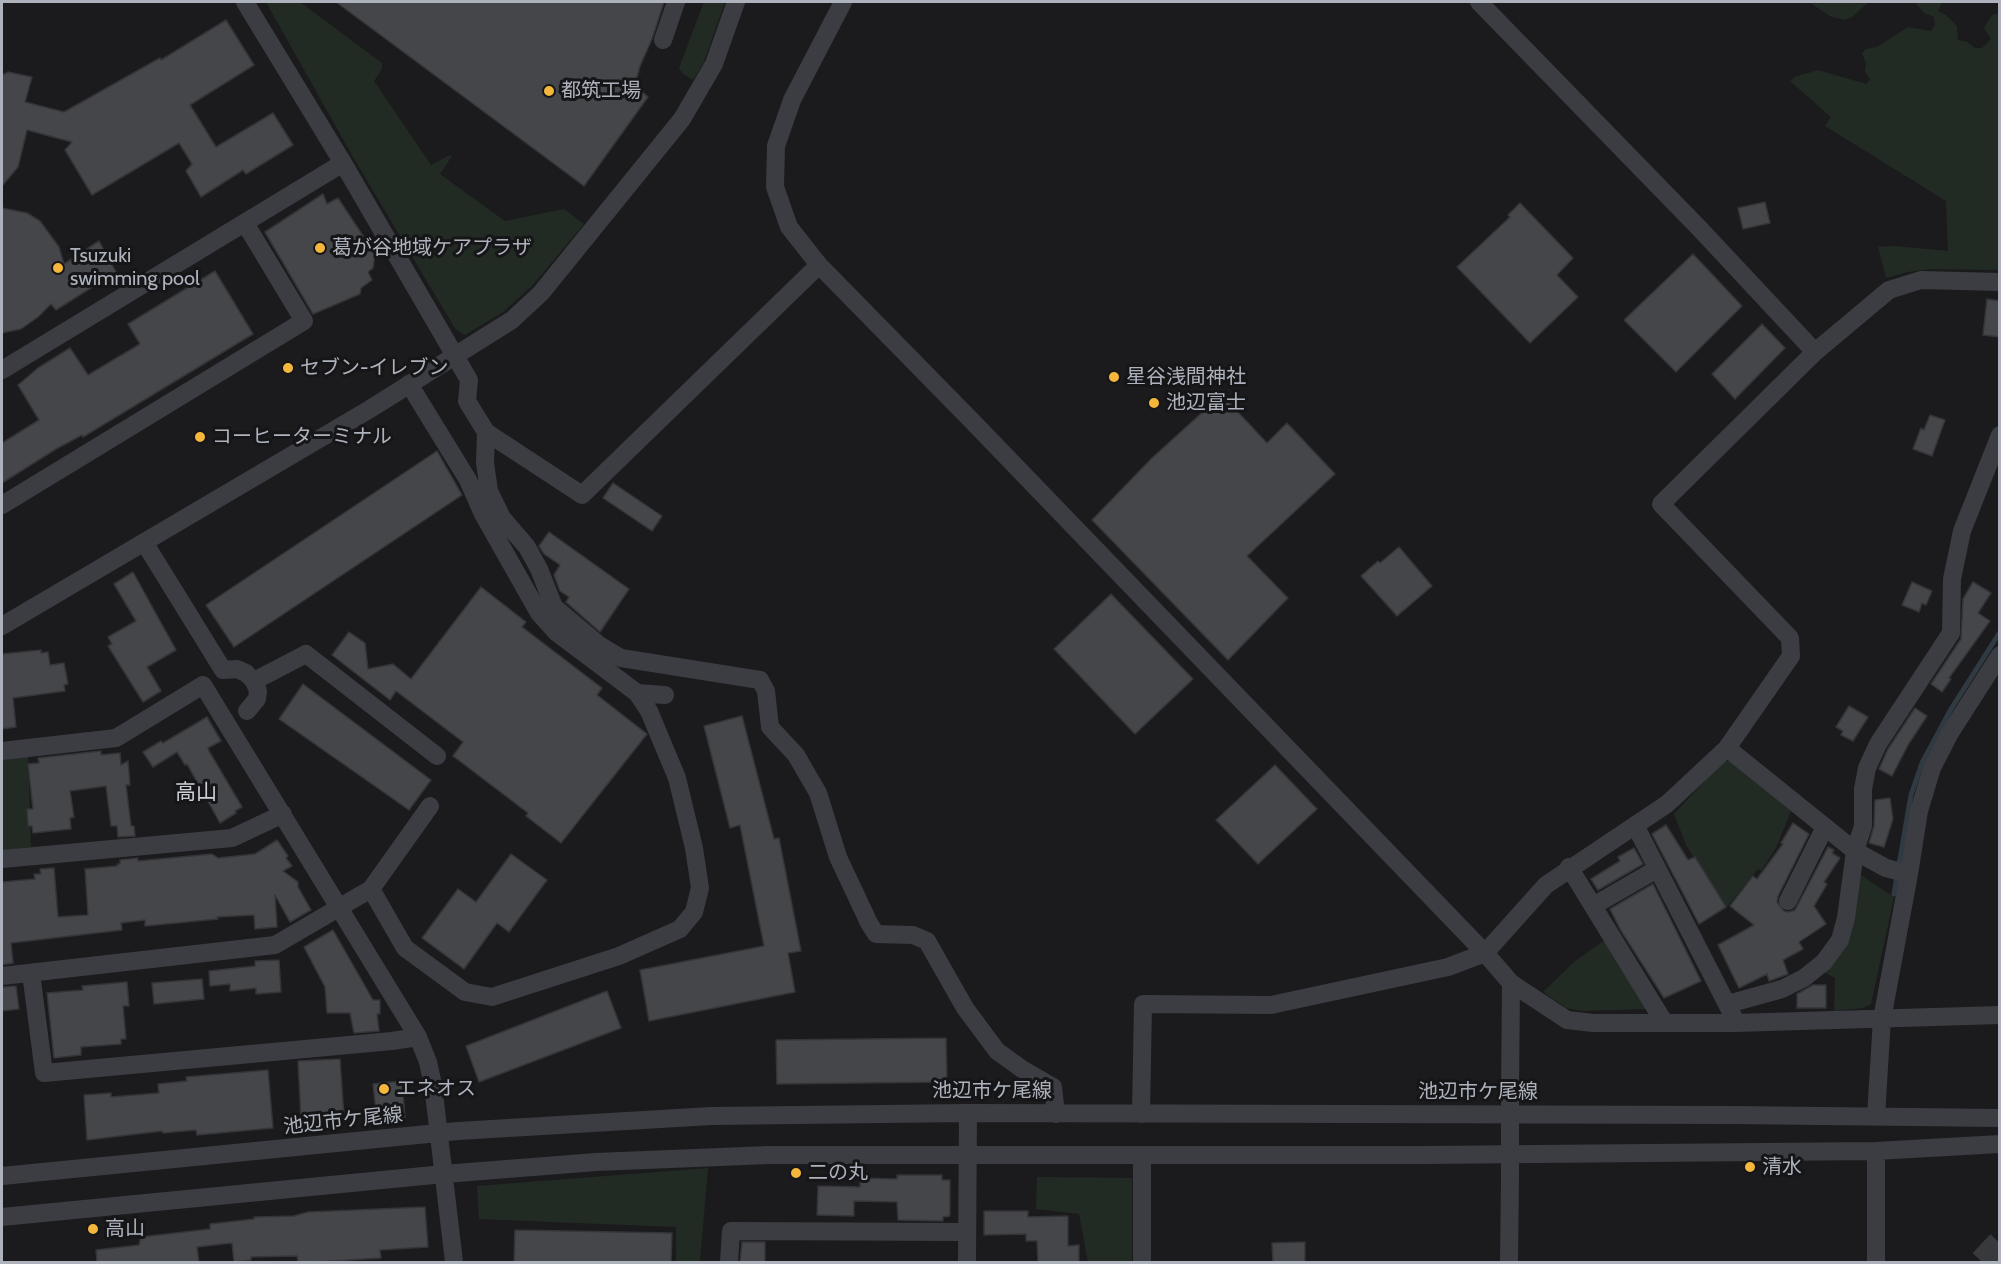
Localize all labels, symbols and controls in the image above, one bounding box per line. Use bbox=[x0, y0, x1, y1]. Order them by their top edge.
place label: 都筑工場 bbox=[561, 79, 641, 103]
marker: 都筑工場 bbox=[542, 84, 556, 98]
place label: 葛が谷地域ケアプラザ bbox=[332, 236, 532, 260]
marker: 葛が谷地域ケアプラザ bbox=[313, 241, 327, 255]
place label: Tsuzuki swimming pool bbox=[70, 244, 200, 291]
marker: Tsuzuki swimming pool bbox=[51, 261, 65, 275]
place label: セブン-イレブン bbox=[300, 356, 448, 380]
marker: セブン-イレブン bbox=[281, 361, 295, 375]
place label: 星谷浅間神社 bbox=[1126, 365, 1246, 389]
marker: 星谷浅間神社 bbox=[1107, 370, 1121, 384]
place label: 池辺富士 bbox=[1166, 391, 1246, 415]
marker: 池辺富士 bbox=[1147, 396, 1161, 410]
place label: コーヒーターミナル bbox=[212, 425, 392, 449]
marker: コーヒーターミナル bbox=[193, 430, 207, 444]
district label: 高山 bbox=[175, 780, 217, 806]
place label: エネオス bbox=[396, 1077, 476, 1101]
street label: 池辺市ケ尾線 bbox=[932, 1079, 1052, 1103]
street label: 池辺市ケ尾線 bbox=[1418, 1080, 1538, 1104]
marker: エネオス bbox=[377, 1082, 391, 1096]
street label: 池辺市ケ尾線 bbox=[282, 1103, 404, 1139]
place label: 清水 bbox=[1762, 1155, 1802, 1179]
marker: 清水 bbox=[1743, 1160, 1757, 1174]
place label: 二の丸 bbox=[808, 1161, 868, 1185]
marker: 二の丸 bbox=[789, 1166, 803, 1180]
place label: 高山 bbox=[105, 1217, 145, 1241]
marker: 高山 bbox=[86, 1222, 100, 1236]

